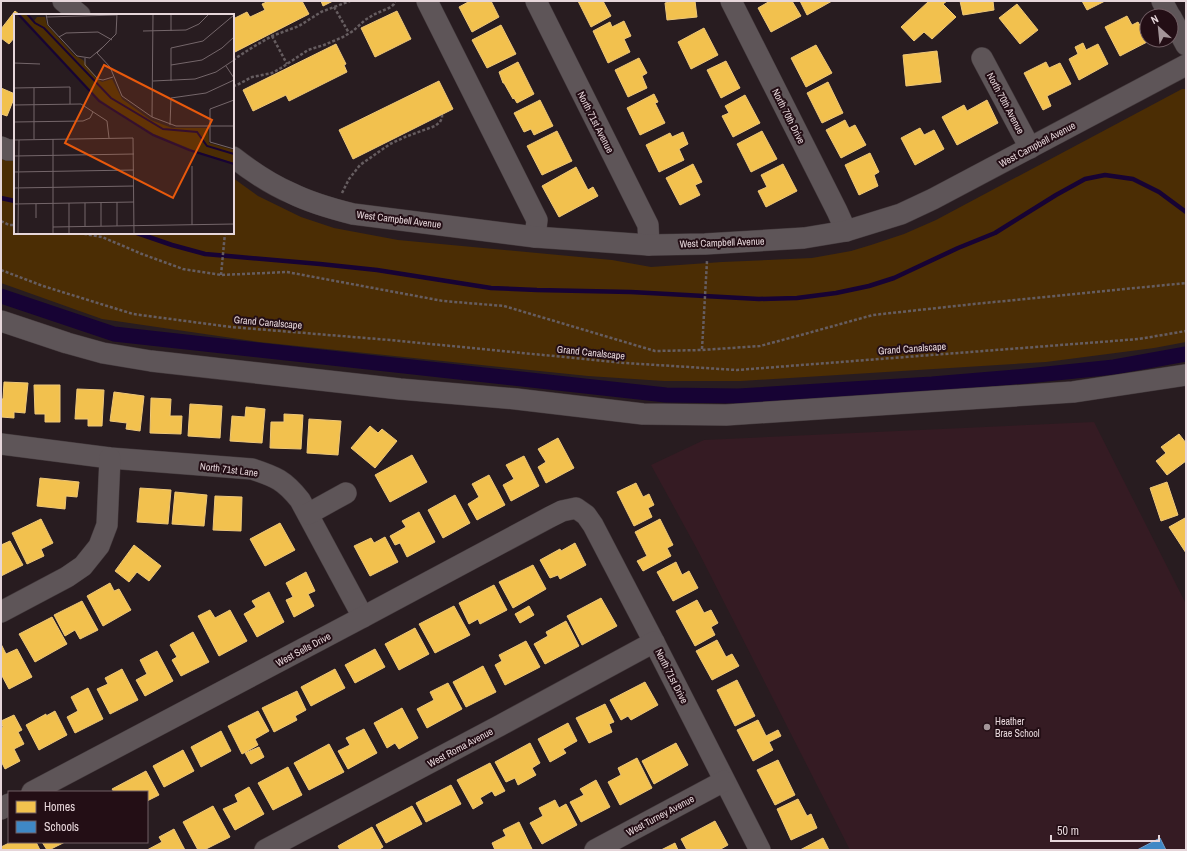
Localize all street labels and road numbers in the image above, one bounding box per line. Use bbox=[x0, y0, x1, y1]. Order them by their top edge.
street label: North 70th Avenue bbox=[984, 70, 1027, 137]
street label: North 70th Drive bbox=[769, 86, 808, 146]
street label: North 71st Avenue bbox=[574, 89, 617, 156]
street label: West Campbell Avenue bbox=[997, 119, 1078, 170]
street label: West Campbell Avenue bbox=[356, 208, 442, 231]
street label: West Campbell Avenue bbox=[679, 235, 765, 250]
street label: Grand Canalscape bbox=[233, 313, 303, 332]
street label: Grand Canalscape bbox=[877, 340, 947, 357]
street label: Grand Canalscape bbox=[556, 342, 626, 363]
street label: North 71st Lane bbox=[199, 459, 259, 480]
street label: West Sells Drive bbox=[273, 629, 333, 669]
street label: North 71st Drive bbox=[652, 647, 691, 706]
street label: West Roma Avenue bbox=[425, 725, 496, 770]
street label: West Turney Avenue bbox=[624, 792, 697, 839]

